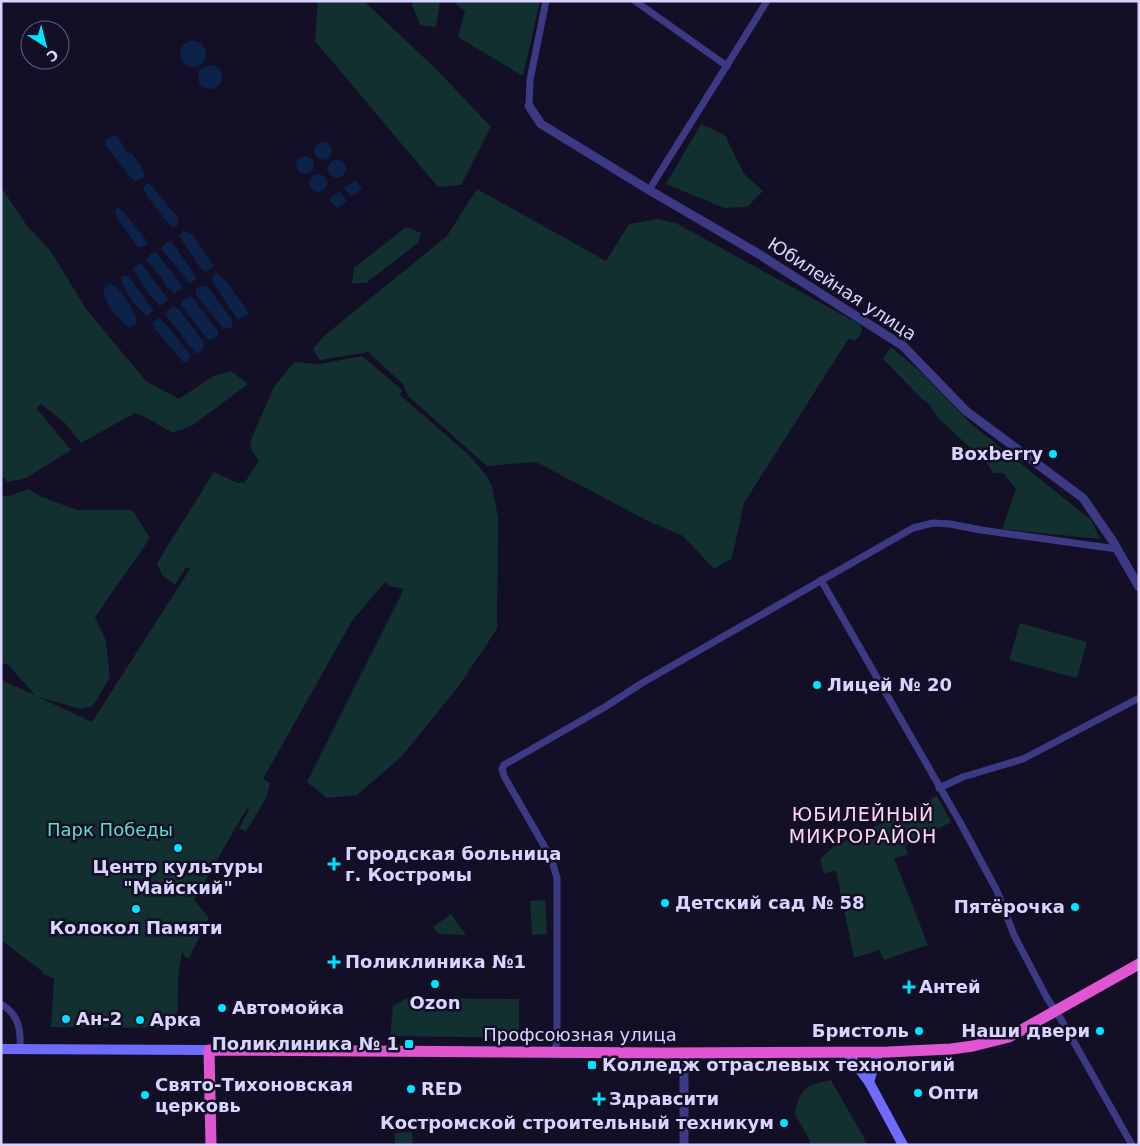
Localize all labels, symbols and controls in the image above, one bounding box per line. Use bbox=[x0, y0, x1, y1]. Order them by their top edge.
north arrow bbox=[20, 20, 70, 70]
text: С bbox=[44, 46, 62, 65]
street label: Юбилейная улица bbox=[764, 233, 921, 344]
place label: Boxberry bbox=[951, 443, 1043, 464]
marker: Boxberry bbox=[1047, 448, 1059, 460]
place label: Лицей № 20 bbox=[827, 674, 952, 695]
marker: Лицей № 20 bbox=[811, 679, 823, 691]
district label: ЮБИЛЕЙНЫЙ МИКРОРАЙОН bbox=[789, 803, 937, 847]
park label: Парк Победы bbox=[47, 819, 173, 840]
marker: Центр культуры "Майский" bbox=[172, 842, 184, 854]
place label: Городская больница г. Костромы bbox=[345, 843, 562, 885]
place label: Центр культуры "Майский" bbox=[93, 856, 263, 898]
marker: Городская больница г. Костромы bbox=[327, 857, 341, 871]
place label: Детский сад № 58 bbox=[675, 892, 865, 913]
place label: Пятёрочка bbox=[954, 896, 1065, 917]
marker: Детский сад № 58 bbox=[659, 897, 671, 909]
marker: Пятёрочка bbox=[1069, 901, 1081, 913]
marker: Колокол Памяти bbox=[130, 903, 142, 915]
place label: Колокол Памяти bbox=[49, 917, 223, 938]
place label: Поликлиника №1 bbox=[345, 951, 526, 972]
marker: Поликлиника №1 bbox=[327, 955, 341, 969]
place label: Антей bbox=[919, 976, 981, 997]
marker: Ozon bbox=[429, 978, 441, 990]
marker: Антей bbox=[903, 981, 915, 993]
place label: Ozon bbox=[410, 992, 460, 1013]
place label: Автомойка bbox=[232, 997, 344, 1018]
marker: Автомойка bbox=[216, 1002, 228, 1014]
place label: Ан-2 bbox=[76, 1008, 122, 1029]
place label: Арка bbox=[150, 1009, 201, 1030]
marker: Ан-2 bbox=[60, 1013, 72, 1025]
marker: Арка bbox=[134, 1014, 146, 1026]
place label: Бристоль bbox=[812, 1020, 909, 1041]
place label: Наши двери bbox=[961, 1020, 1090, 1041]
street label: Профсоюзная улица bbox=[483, 1024, 677, 1045]
marker: Бристоль bbox=[913, 1025, 925, 1037]
marker: Наши двери bbox=[1094, 1025, 1106, 1037]
place label: Поликлиника № 1 bbox=[212, 1033, 399, 1054]
marker: Поликлиника № 1 bbox=[403, 1038, 415, 1050]
place label: Колледж отраслевых технологий bbox=[602, 1054, 955, 1075]
marker: Колледж отраслевых технологий bbox=[586, 1059, 598, 1071]
place label: Свято-Тихоновская церковь bbox=[155, 1074, 353, 1116]
place label: RED bbox=[421, 1078, 462, 1099]
place label: Опти bbox=[928, 1082, 979, 1103]
marker: RED bbox=[405, 1083, 417, 1095]
marker: Опти bbox=[912, 1087, 924, 1099]
place label: Здравсити bbox=[609, 1088, 719, 1109]
marker: Свято-Тихоновская церковь bbox=[139, 1089, 151, 1101]
marker: Здравсити bbox=[593, 1093, 605, 1105]
place label: Костромской строительный техникум bbox=[380, 1112, 774, 1133]
marker: Костромской строительный техникум bbox=[778, 1117, 790, 1129]

